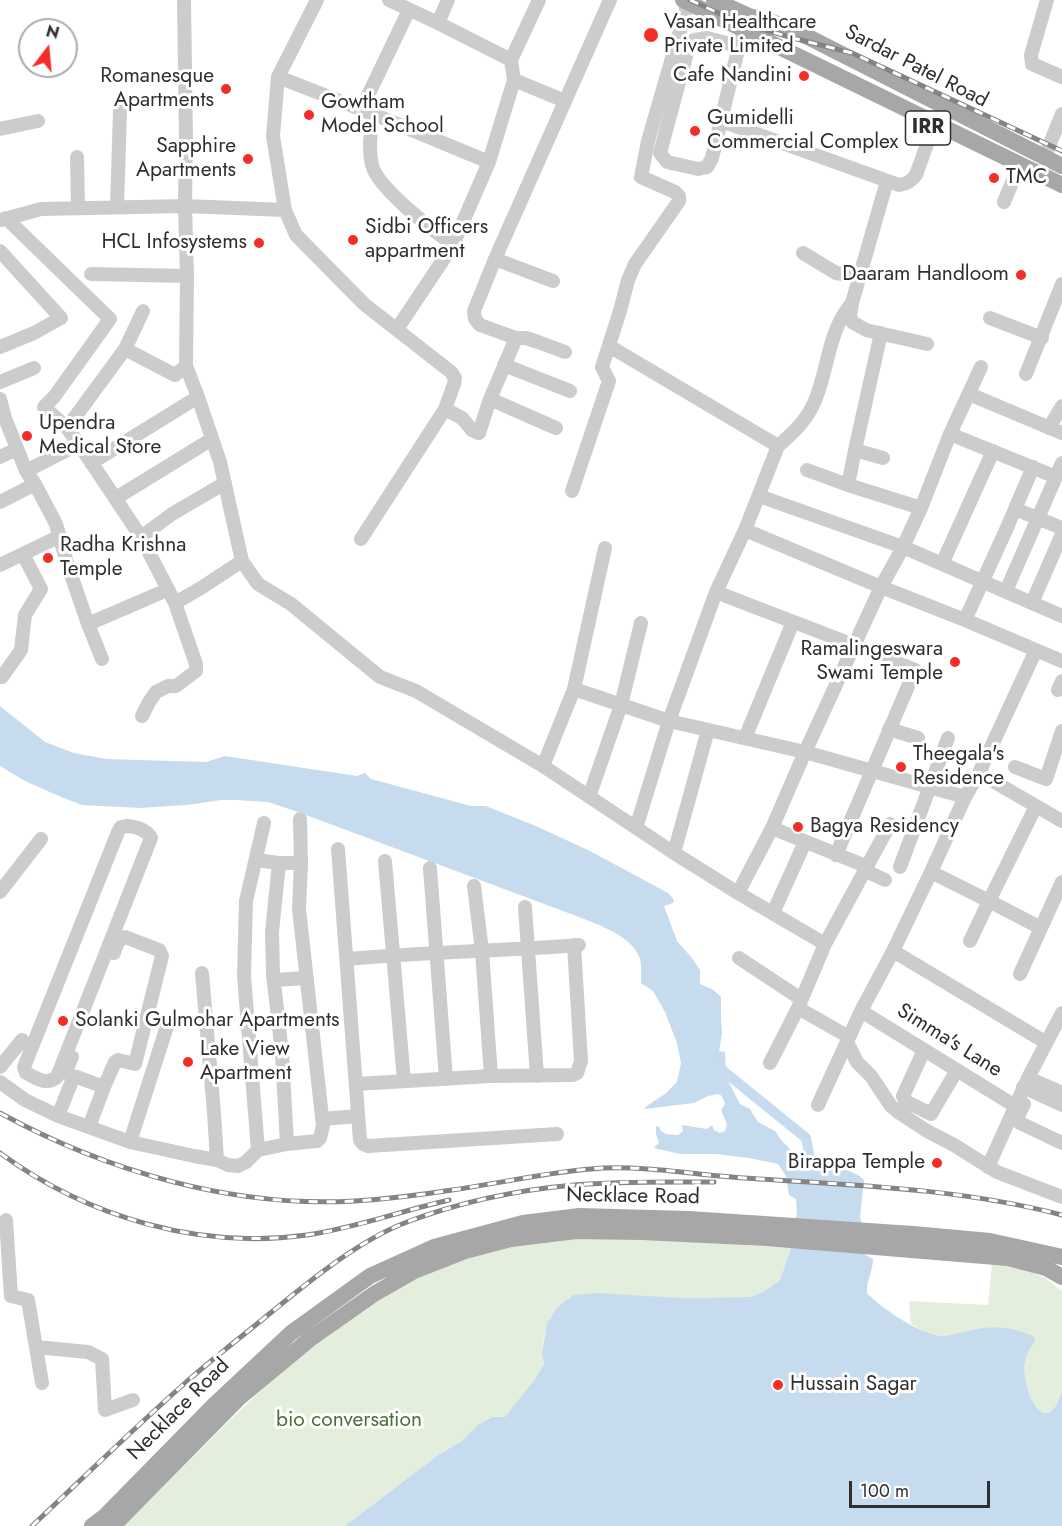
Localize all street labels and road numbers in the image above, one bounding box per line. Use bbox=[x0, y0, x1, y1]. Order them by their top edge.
street label: Sardar Patel Road bbox=[840, 20, 992, 114]
road number: IRR bbox=[906, 111, 950, 145]
street label: Simma's Lane bbox=[892, 999, 1006, 1083]
street label: Necklace Road bbox=[566, 1183, 700, 1211]
street label: Necklace Road bbox=[123, 1354, 235, 1466]

